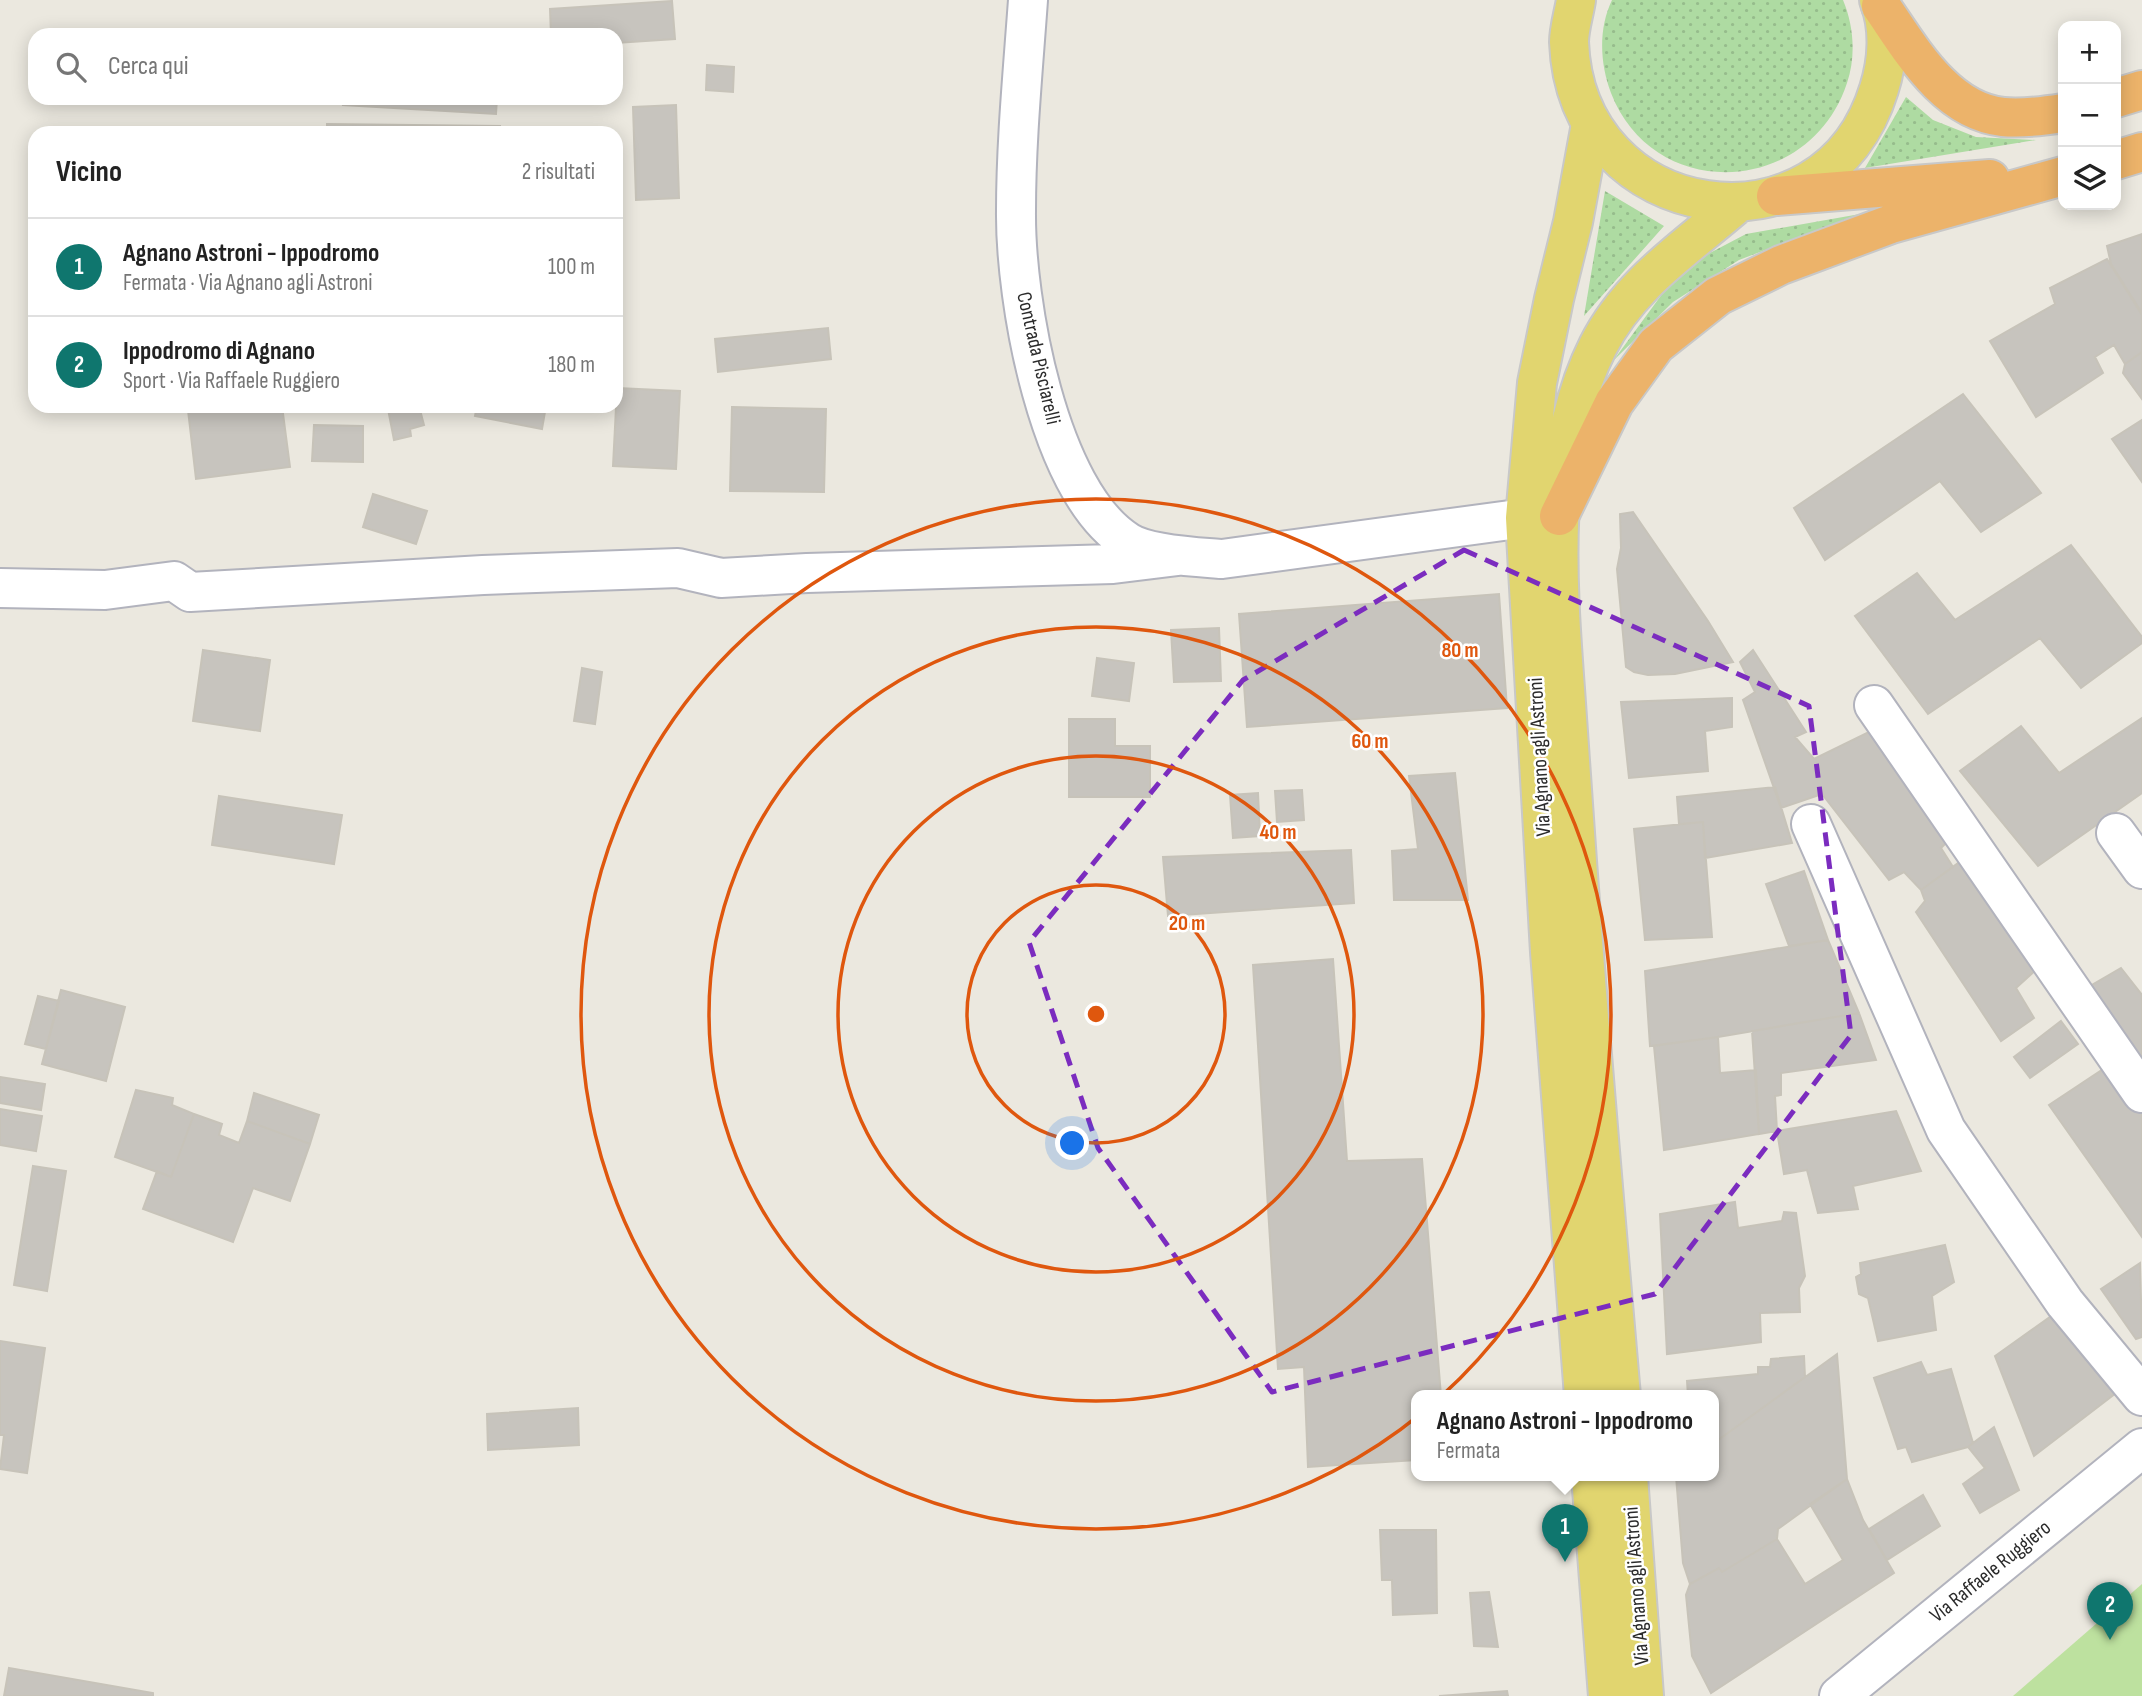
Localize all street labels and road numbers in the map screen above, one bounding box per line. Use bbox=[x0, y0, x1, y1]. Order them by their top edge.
street label: Contrada Pisciarelli bbox=[1011, 289, 1066, 427]
street label: Via Agnano agli Astroni bbox=[1523, 677, 1556, 837]
street label: Via Agnano agli Astroni bbox=[1618, 1506, 1655, 1666]
street label: Via Raffaele Ruggiero bbox=[1925, 1515, 2056, 1628]

